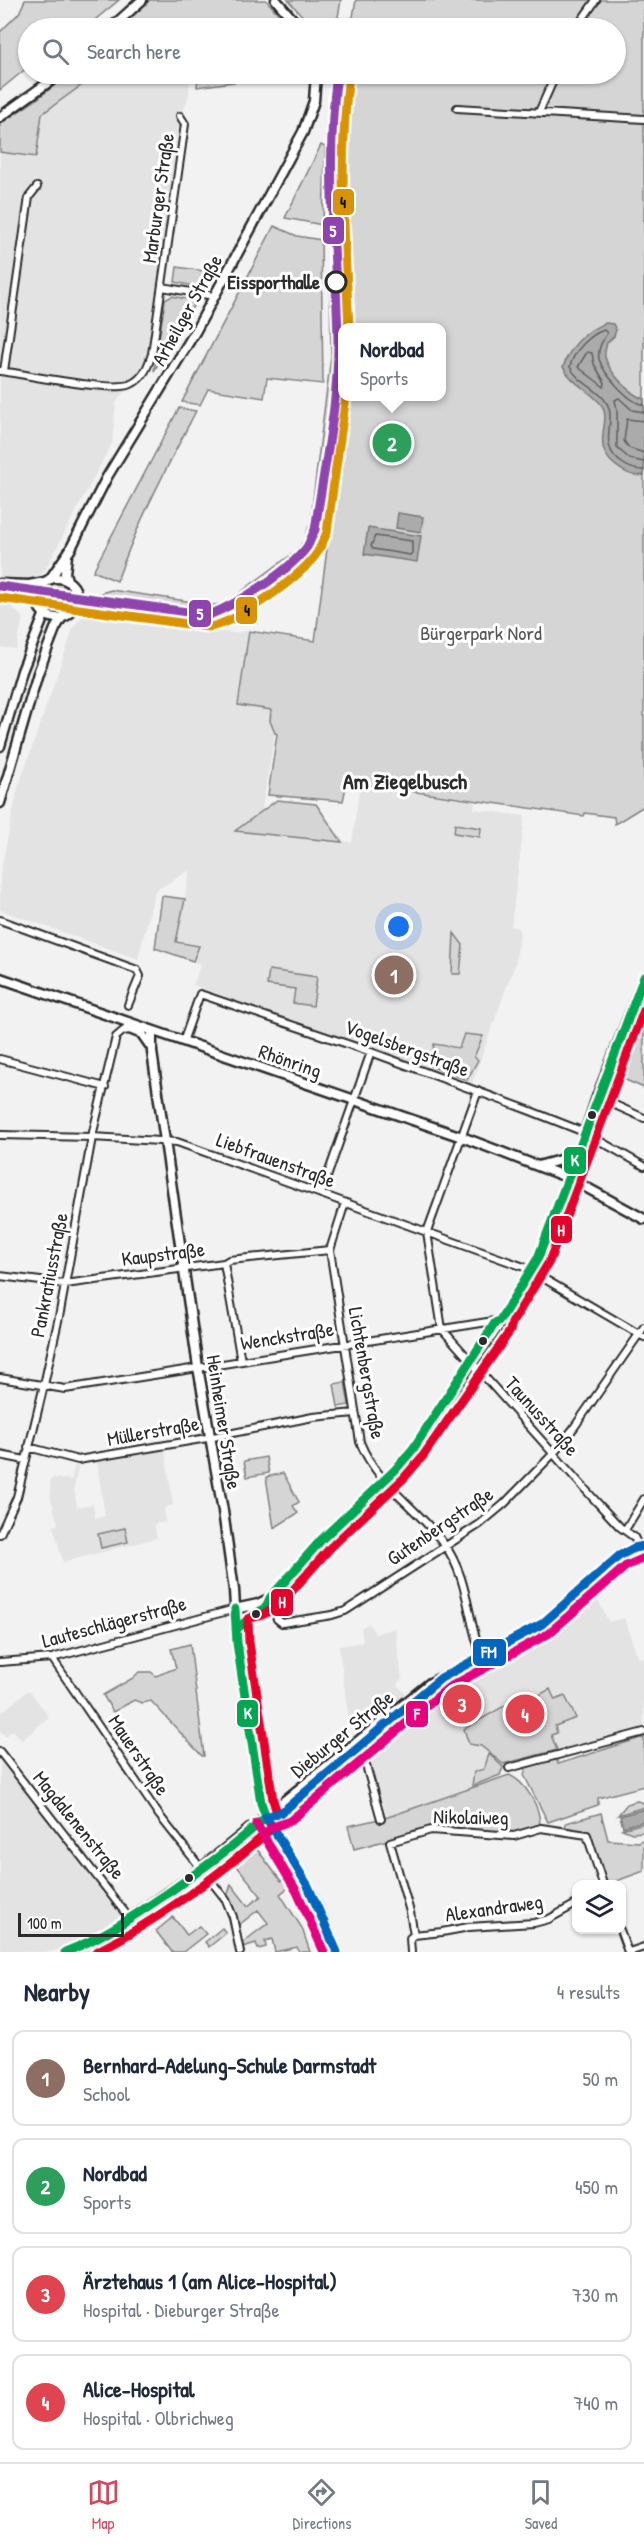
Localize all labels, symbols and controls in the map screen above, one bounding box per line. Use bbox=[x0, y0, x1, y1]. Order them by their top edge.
search box bbox=[18, 18, 626, 84]
icon: search bbox=[39, 35, 72, 68]
text: Search here bbox=[87, 36, 181, 66]
street label: Marburger Straße bbox=[135, 131, 180, 265]
line badge: 4 bbox=[332, 188, 355, 216]
text: 4 bbox=[340, 191, 346, 213]
line badge: 5 bbox=[322, 216, 345, 245]
text: 5 bbox=[330, 220, 337, 242]
street label: Arheilger Straße bbox=[145, 249, 228, 370]
place label: Eissporthalle bbox=[227, 268, 320, 296]
marker: Eissporthalle bbox=[325, 271, 347, 293]
popup bbox=[338, 323, 446, 401]
text: Nordbad bbox=[360, 334, 424, 364]
text: Sports bbox=[360, 364, 408, 391]
pin: 2 bbox=[372, 420, 412, 466]
line badge: 4 bbox=[235, 596, 258, 625]
line badge: 5 bbox=[188, 599, 212, 628]
text: 4 bbox=[244, 599, 250, 621]
text: 5 bbox=[197, 603, 204, 625]
park label: Bürgerpark Nord bbox=[420, 619, 542, 646]
district label: Am Ziegelbusch bbox=[343, 766, 468, 797]
your location bbox=[384, 912, 413, 941]
pin: 1 bbox=[374, 952, 414, 998]
street label: Vogelsbergstraße bbox=[341, 1013, 473, 1083]
street label: Rhönring bbox=[255, 1037, 325, 1084]
unlabelled marker bbox=[586, 1109, 598, 1121]
street label: Liebfrauenstraße bbox=[213, 1126, 339, 1194]
line badge: K bbox=[563, 1146, 587, 1175]
text: K bbox=[571, 1149, 580, 1171]
street label: Pankratiusstraße bbox=[23, 1210, 74, 1339]
line badge: H bbox=[550, 1215, 573, 1244]
text: H bbox=[557, 1219, 565, 1241]
street label: Kaupstraße bbox=[120, 1235, 206, 1272]
street label: Lichtenbergstraße bbox=[343, 1305, 392, 1441]
street label: Wenckstraße bbox=[238, 1315, 336, 1356]
unlabelled marker bbox=[477, 1335, 489, 1347]
street label: Heinheimer Straße bbox=[201, 1353, 248, 1491]
street label: Taunusstraße bbox=[499, 1370, 585, 1461]
street label: Müllerstraße bbox=[105, 1409, 201, 1452]
street label: Gutenbergstraße bbox=[381, 1480, 498, 1571]
line badge: H bbox=[270, 1588, 294, 1617]
street label: Lauteschlägerstraße bbox=[39, 1589, 189, 1654]
text: H bbox=[278, 1591, 286, 1613]
unlabelled marker bbox=[250, 1608, 262, 1620]
line badge: FM bbox=[472, 1638, 507, 1667]
text: FM bbox=[480, 1641, 497, 1663]
pin: 3 bbox=[442, 1682, 482, 1726]
street label: Dieburger Straße bbox=[285, 1684, 399, 1783]
pin: 4 bbox=[506, 1692, 544, 1736]
line badge: K bbox=[236, 1699, 259, 1728]
line badge: F bbox=[405, 1700, 429, 1728]
text: K bbox=[244, 1702, 253, 1724]
text: F bbox=[413, 1703, 421, 1725]
street label: Mauerstraße bbox=[102, 1709, 176, 1800]
street label: Magdalenenstraße bbox=[27, 1765, 132, 1885]
street label: Nikolaiweg bbox=[433, 1802, 509, 1831]
unlabelled marker bbox=[183, 1872, 195, 1884]
map controls bbox=[572, 1880, 626, 1934]
button: layers bbox=[572, 1880, 626, 1934]
street label: Alexandraweg bbox=[443, 1887, 545, 1928]
scale bar bbox=[18, 1910, 124, 1938]
text: 100 m bbox=[27, 1912, 62, 1934]
text: Nearby bbox=[24, 1974, 90, 2009]
text: 4 results bbox=[557, 1978, 620, 2005]
text: Bernhard-Adelung-Schule Darmstadt bbox=[83, 2050, 376, 2080]
text: 1 bbox=[42, 2065, 49, 2092]
text: 50 m bbox=[582, 2065, 618, 2092]
text: School bbox=[83, 2080, 130, 2107]
text: Nordbad bbox=[83, 2158, 147, 2188]
text: 2 bbox=[41, 2173, 50, 2200]
text: 450 m bbox=[575, 2173, 618, 2200]
text: Sports bbox=[83, 2188, 131, 2215]
text: Ärztehaus 1 (am Alice-Hospital) bbox=[83, 2266, 337, 2296]
text: 3 bbox=[41, 2281, 50, 2308]
text: 730 m bbox=[572, 2281, 618, 2308]
text: Hospital · Dieburger Straße bbox=[83, 2296, 280, 2323]
text: Alice-Hospital bbox=[83, 2374, 195, 2404]
text: 4 bbox=[42, 2389, 49, 2416]
text: 740 m bbox=[573, 2389, 618, 2416]
text: Hospital · Olbrichweg bbox=[83, 2404, 234, 2431]
tab: Map bbox=[87, 2476, 120, 2534]
tab: Directions bbox=[293, 2476, 351, 2534]
tab: Saved bbox=[524, 2476, 557, 2534]

